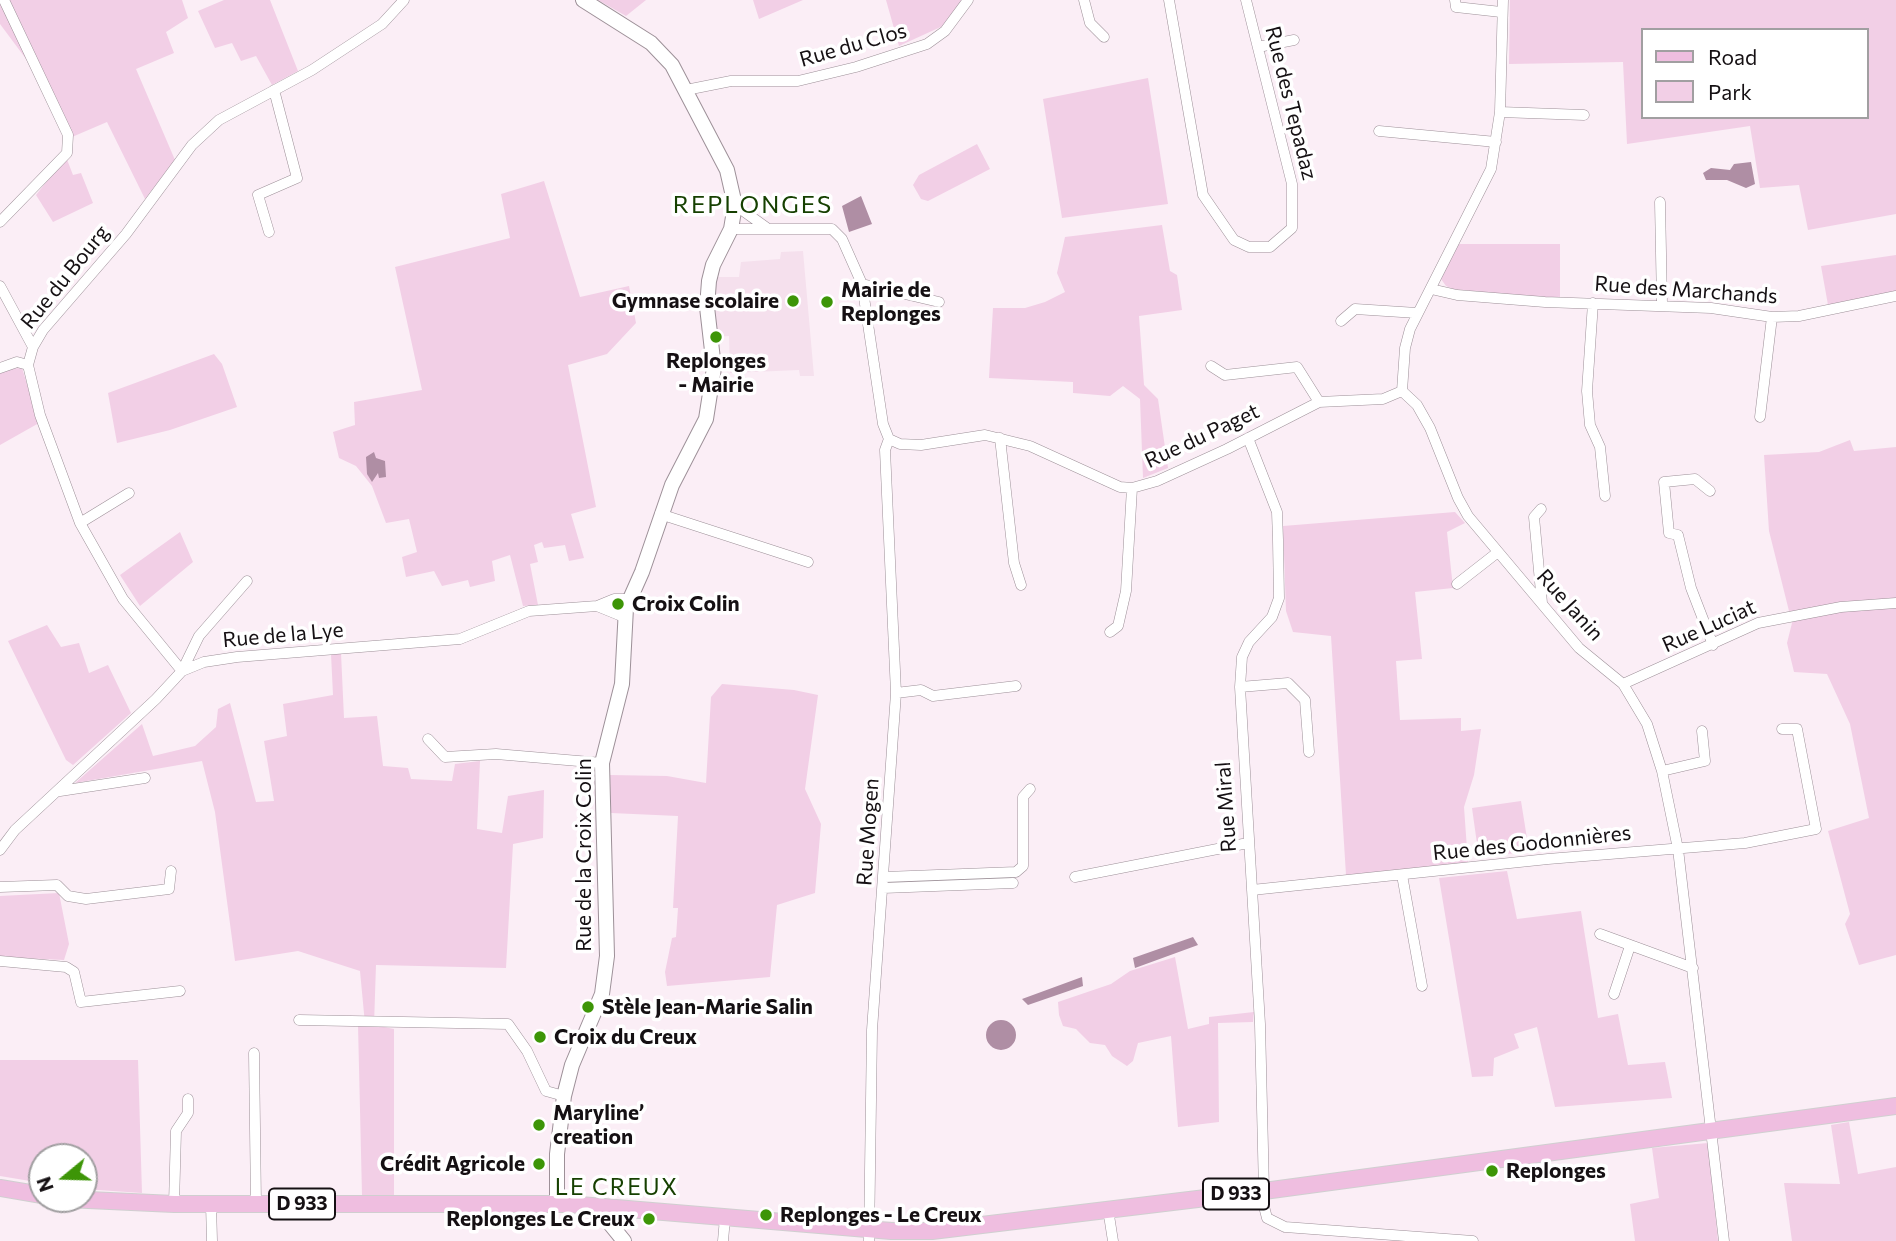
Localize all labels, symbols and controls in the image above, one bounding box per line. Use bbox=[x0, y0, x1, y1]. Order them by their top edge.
street label: Rue du Clos bbox=[797, 18, 909, 72]
street label: Rue des Tepadaz bbox=[1260, 24, 1322, 182]
legend bbox=[1640, 28, 1868, 119]
text: Road bbox=[1708, 44, 1757, 69]
text: Park bbox=[1708, 79, 1752, 104]
district label: REPLONGES bbox=[674, 191, 832, 219]
street label: Rue du Bourg bbox=[15, 220, 115, 334]
street label: Rue des Marchands bbox=[1594, 271, 1778, 309]
place label: Mairie de Replonges bbox=[841, 277, 941, 327]
place label: Gymnase scolaire bbox=[612, 288, 779, 314]
marker: Gymnase scolaire bbox=[785, 293, 801, 309]
marker: Mairie de Replonges bbox=[819, 294, 835, 310]
marker: Replonges - Mairie bbox=[708, 329, 724, 345]
place label: Replonges - Mairie bbox=[666, 348, 766, 398]
street label: Rue du Paget bbox=[1141, 398, 1263, 474]
street label: Rue Janin bbox=[1531, 564, 1609, 646]
place label: Croix Colin bbox=[632, 591, 740, 617]
street label: Rue Luciat bbox=[1658, 594, 1760, 658]
marker: Croix Colin bbox=[610, 596, 626, 612]
street label: Rue de la Lye bbox=[221, 617, 345, 653]
street label: Rue de la Croix Colin bbox=[571, 758, 597, 952]
street label: Rue Miral bbox=[1210, 761, 1242, 853]
street label: Rue Mogen bbox=[852, 777, 884, 887]
street label: Rue des Godonnières bbox=[1432, 820, 1632, 866]
place label: Stèle Jean-Marie Salin bbox=[602, 994, 813, 1020]
marker: Stèle Jean-Marie Salin bbox=[580, 999, 596, 1015]
place label: Croix du Creux bbox=[554, 1024, 697, 1050]
marker: Croix du Creux bbox=[532, 1029, 548, 1045]
place label: Maryline’ creation bbox=[553, 1100, 644, 1150]
marker: Maryline’ creation bbox=[531, 1117, 547, 1133]
north arrow bbox=[28, 1143, 98, 1213]
place label: Crédit Agricole bbox=[380, 1151, 525, 1177]
marker: Crédit Agricole bbox=[531, 1156, 547, 1172]
place label: Replonges bbox=[1506, 1158, 1606, 1184]
marker: Replonges bbox=[1484, 1163, 1500, 1179]
district label: LE CREUX bbox=[556, 1173, 678, 1201]
text: N bbox=[31, 1174, 58, 1195]
road number: D 933 bbox=[1203, 1178, 1269, 1210]
road number: D 933 bbox=[269, 1188, 335, 1220]
place label: Replonges - Le Creux bbox=[780, 1202, 982, 1228]
place label: Replonges Le Creux bbox=[446, 1206, 635, 1232]
marker: Replonges - Le Creux bbox=[758, 1207, 774, 1223]
marker: Replonges Le Creux bbox=[641, 1211, 657, 1227]

